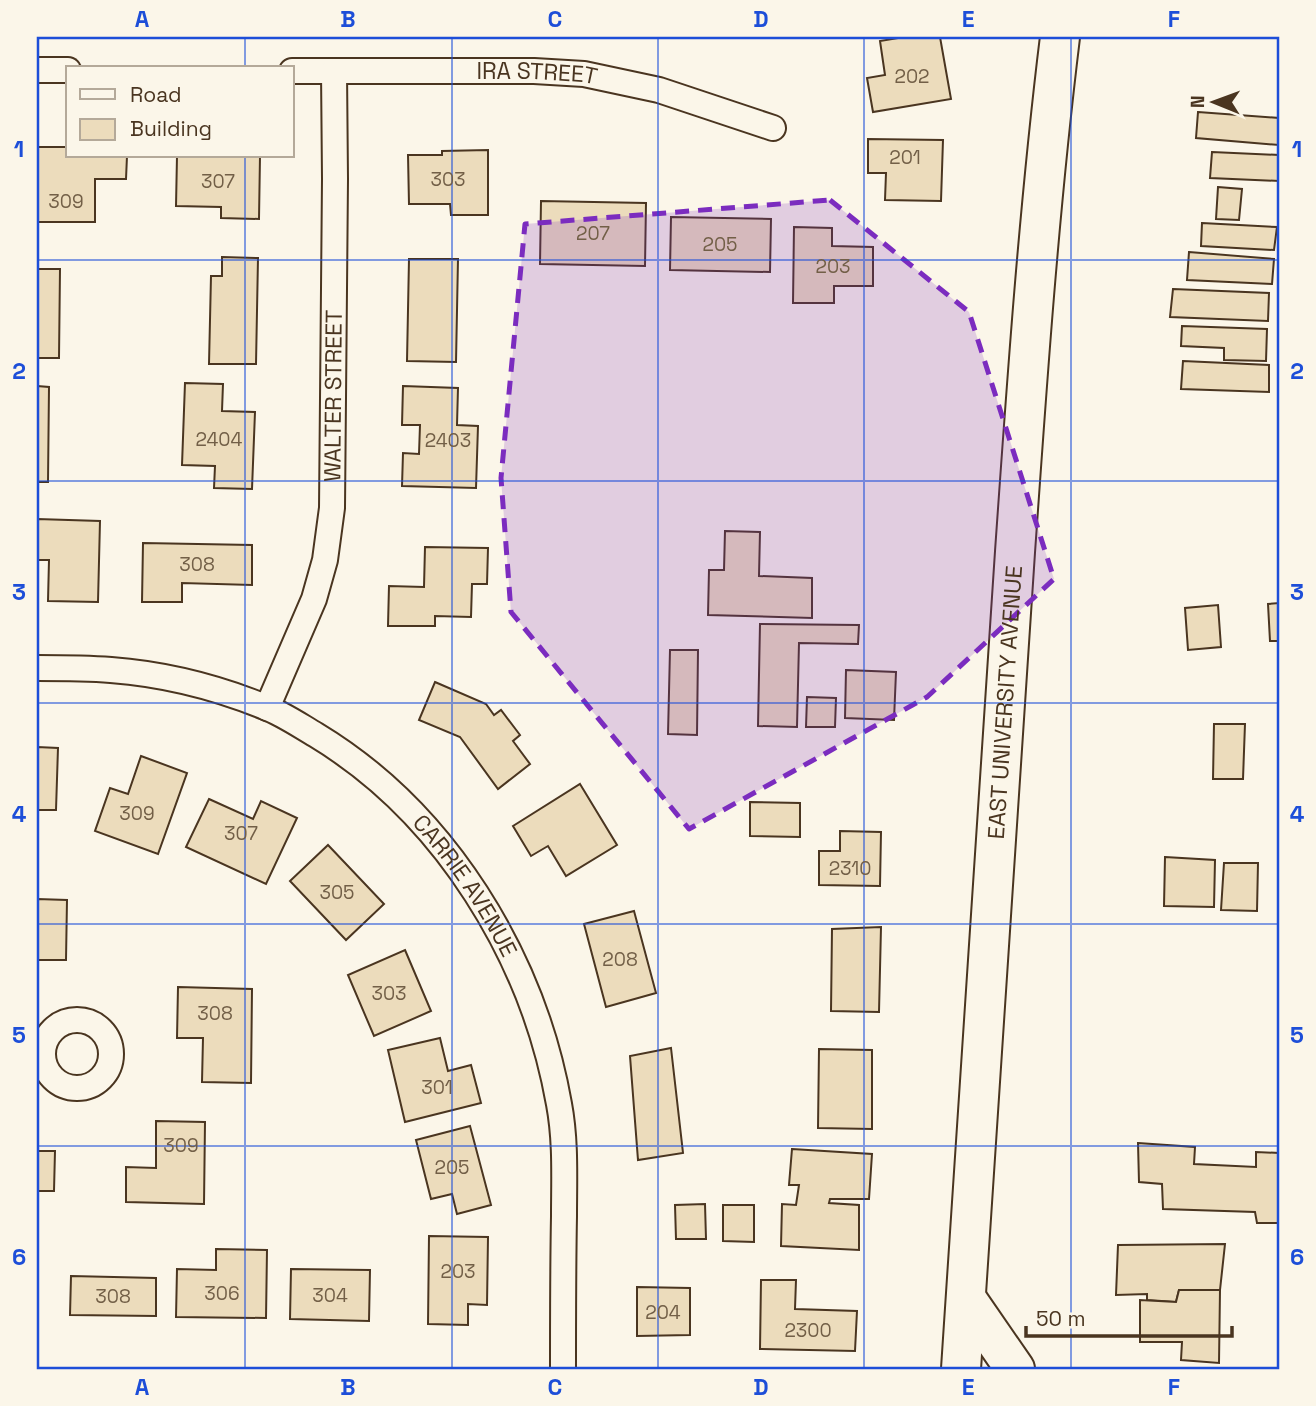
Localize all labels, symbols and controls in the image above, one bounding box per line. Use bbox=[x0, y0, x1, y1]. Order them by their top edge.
text: A bbox=[135, 4, 150, 34]
text: B bbox=[340, 4, 356, 34]
text: C bbox=[548, 4, 562, 34]
text: D bbox=[753, 4, 769, 34]
text: E bbox=[962, 4, 974, 34]
text: F bbox=[1168, 4, 1180, 34]
street label: IRA STREET bbox=[476, 56, 600, 91]
house number: 202 bbox=[894, 64, 930, 89]
legend bbox=[66, 66, 294, 158]
north arrow bbox=[1180, 66, 1250, 136]
text: Road bbox=[130, 81, 182, 108]
text: N bbox=[1185, 95, 1210, 108]
text: Building bbox=[130, 115, 212, 142]
text: 1 bbox=[14, 134, 24, 164]
text: 1 bbox=[1292, 134, 1302, 164]
house number: 201 bbox=[889, 145, 921, 170]
house number: 303 bbox=[430, 167, 466, 192]
house number: 307 bbox=[201, 169, 235, 194]
house number: 309 bbox=[48, 189, 84, 214]
house number: 207 bbox=[576, 221, 610, 246]
house number: 205 bbox=[702, 232, 738, 257]
house number: 203 bbox=[815, 254, 851, 279]
street label: WALTER STREET bbox=[317, 309, 349, 482]
text: 2 bbox=[12, 356, 26, 386]
text: 2 bbox=[1290, 356, 1304, 386]
house number: 2404 bbox=[196, 427, 243, 452]
house number: 2403 bbox=[425, 428, 471, 453]
house number: 308 bbox=[179, 552, 215, 577]
street label: EAST UNIVERSITY AVENUE bbox=[981, 565, 1029, 840]
text: 3 bbox=[12, 577, 26, 607]
text: 3 bbox=[1290, 577, 1304, 607]
text: 4 bbox=[12, 799, 27, 829]
text: 4 bbox=[1290, 799, 1305, 829]
house number: 309 bbox=[119, 801, 155, 826]
street label: CARRIE AVENUE bbox=[406, 808, 524, 962]
house number: 307 bbox=[224, 821, 258, 846]
house number: 2310 bbox=[829, 856, 871, 881]
house number: 305 bbox=[319, 880, 355, 905]
house number: 208 bbox=[602, 947, 638, 972]
house number: 303 bbox=[371, 981, 407, 1006]
house number: 308 bbox=[197, 1001, 233, 1026]
text: 5 bbox=[12, 1020, 26, 1050]
text: 5 bbox=[1290, 1020, 1304, 1050]
house number: 301 bbox=[421, 1075, 453, 1100]
house number: 309 bbox=[163, 1133, 199, 1158]
house number: 205 bbox=[434, 1155, 470, 1180]
text: 6 bbox=[12, 1242, 26, 1272]
text: 6 bbox=[1290, 1242, 1304, 1272]
house number: 203 bbox=[440, 1259, 476, 1284]
house number: 306 bbox=[204, 1281, 240, 1306]
house number: 304 bbox=[312, 1283, 348, 1308]
house number: 308 bbox=[95, 1284, 131, 1309]
scale bar bbox=[1026, 1294, 1232, 1338]
house number: 204 bbox=[645, 1300, 681, 1325]
text: 50 m bbox=[1036, 1305, 1086, 1332]
house number: 2300 bbox=[784, 1318, 832, 1343]
text: A bbox=[135, 1372, 150, 1402]
text: B bbox=[340, 1372, 356, 1402]
text: C bbox=[548, 1372, 562, 1402]
text: D bbox=[753, 1372, 769, 1402]
text: E bbox=[962, 1372, 974, 1402]
text: F bbox=[1168, 1372, 1180, 1402]

